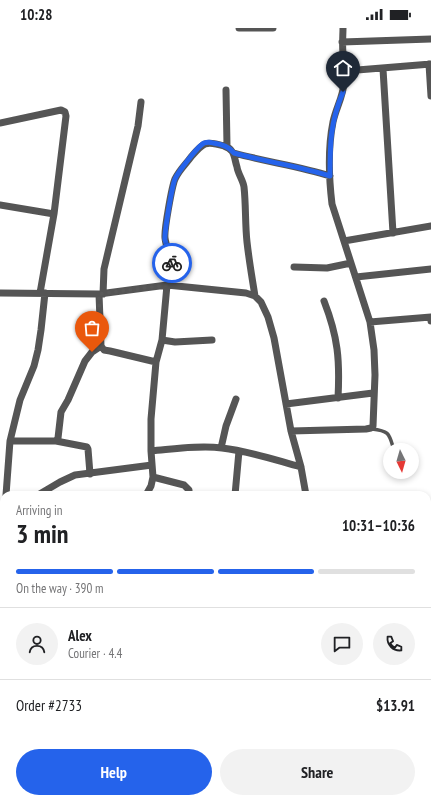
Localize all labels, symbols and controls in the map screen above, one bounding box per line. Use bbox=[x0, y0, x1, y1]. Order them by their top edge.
text: 10:28 bbox=[20, 5, 52, 24]
pin bbox=[326, 51, 360, 92]
icon: home bbox=[332, 57, 354, 79]
courier bbox=[152, 243, 192, 283]
icon: bike bbox=[161, 252, 183, 274]
pin bbox=[75, 311, 109, 352]
icon: bag bbox=[81, 317, 103, 339]
north arrow bbox=[383, 443, 419, 479]
map controls bbox=[383, 443, 419, 479]
text: Arriving in bbox=[16, 502, 63, 519]
text: 10:31–10:36 bbox=[342, 516, 415, 535]
text: 3 min bbox=[16, 517, 69, 550]
text: On the way · 390 m bbox=[16, 580, 103, 597]
button: person bbox=[16, 623, 58, 665]
button: chat bbox=[321, 623, 363, 665]
button: phone bbox=[373, 623, 415, 665]
text: Alex bbox=[68, 626, 92, 645]
text: Courier · 4.4 bbox=[68, 645, 122, 662]
text: Order #2733 bbox=[16, 696, 82, 715]
text: $13.91 bbox=[376, 696, 415, 715]
button: Help bbox=[16, 749, 212, 795]
button: Share bbox=[220, 749, 415, 795]

